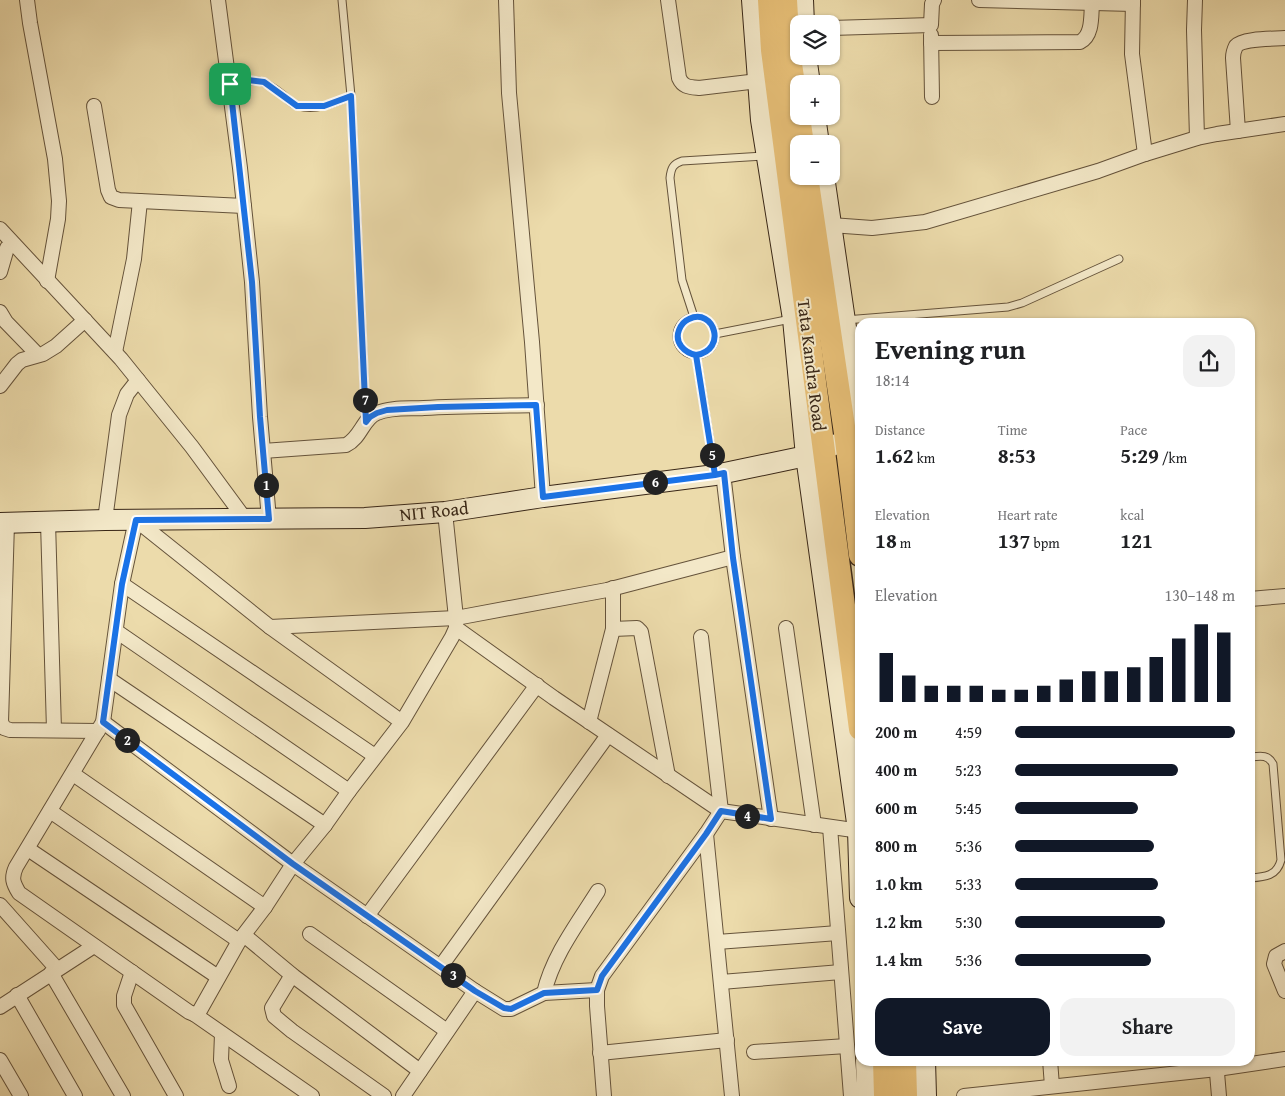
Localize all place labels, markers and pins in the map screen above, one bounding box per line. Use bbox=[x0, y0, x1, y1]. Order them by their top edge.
pin bbox=[209, 63, 251, 105]
pin: 7 bbox=[352, 388, 378, 412]
pin: 5 bbox=[700, 442, 724, 468]
pin: 6 bbox=[642, 470, 668, 494]
pin: 1 bbox=[254, 472, 278, 498]
pin: 2 bbox=[114, 728, 140, 752]
pin: 4 bbox=[734, 804, 760, 828]
pin: 3 bbox=[440, 962, 466, 988]

